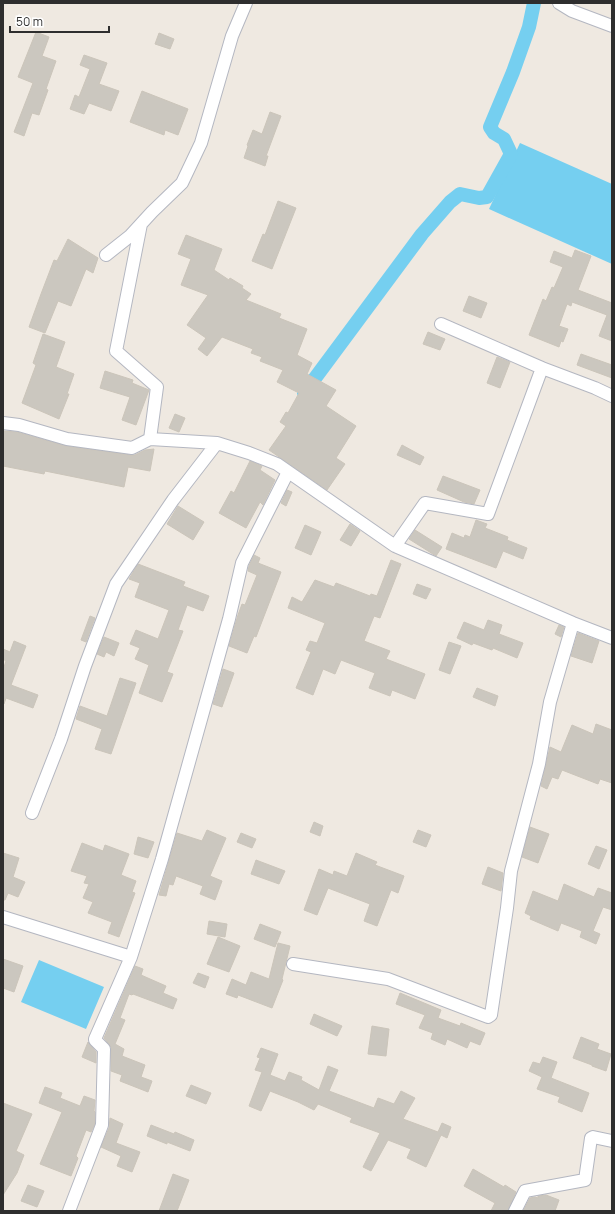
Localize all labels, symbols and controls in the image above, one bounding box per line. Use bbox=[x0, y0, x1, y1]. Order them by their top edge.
scale bar bbox=[10, 8, 109, 34]
text: 50 m bbox=[16, 13, 43, 30]

